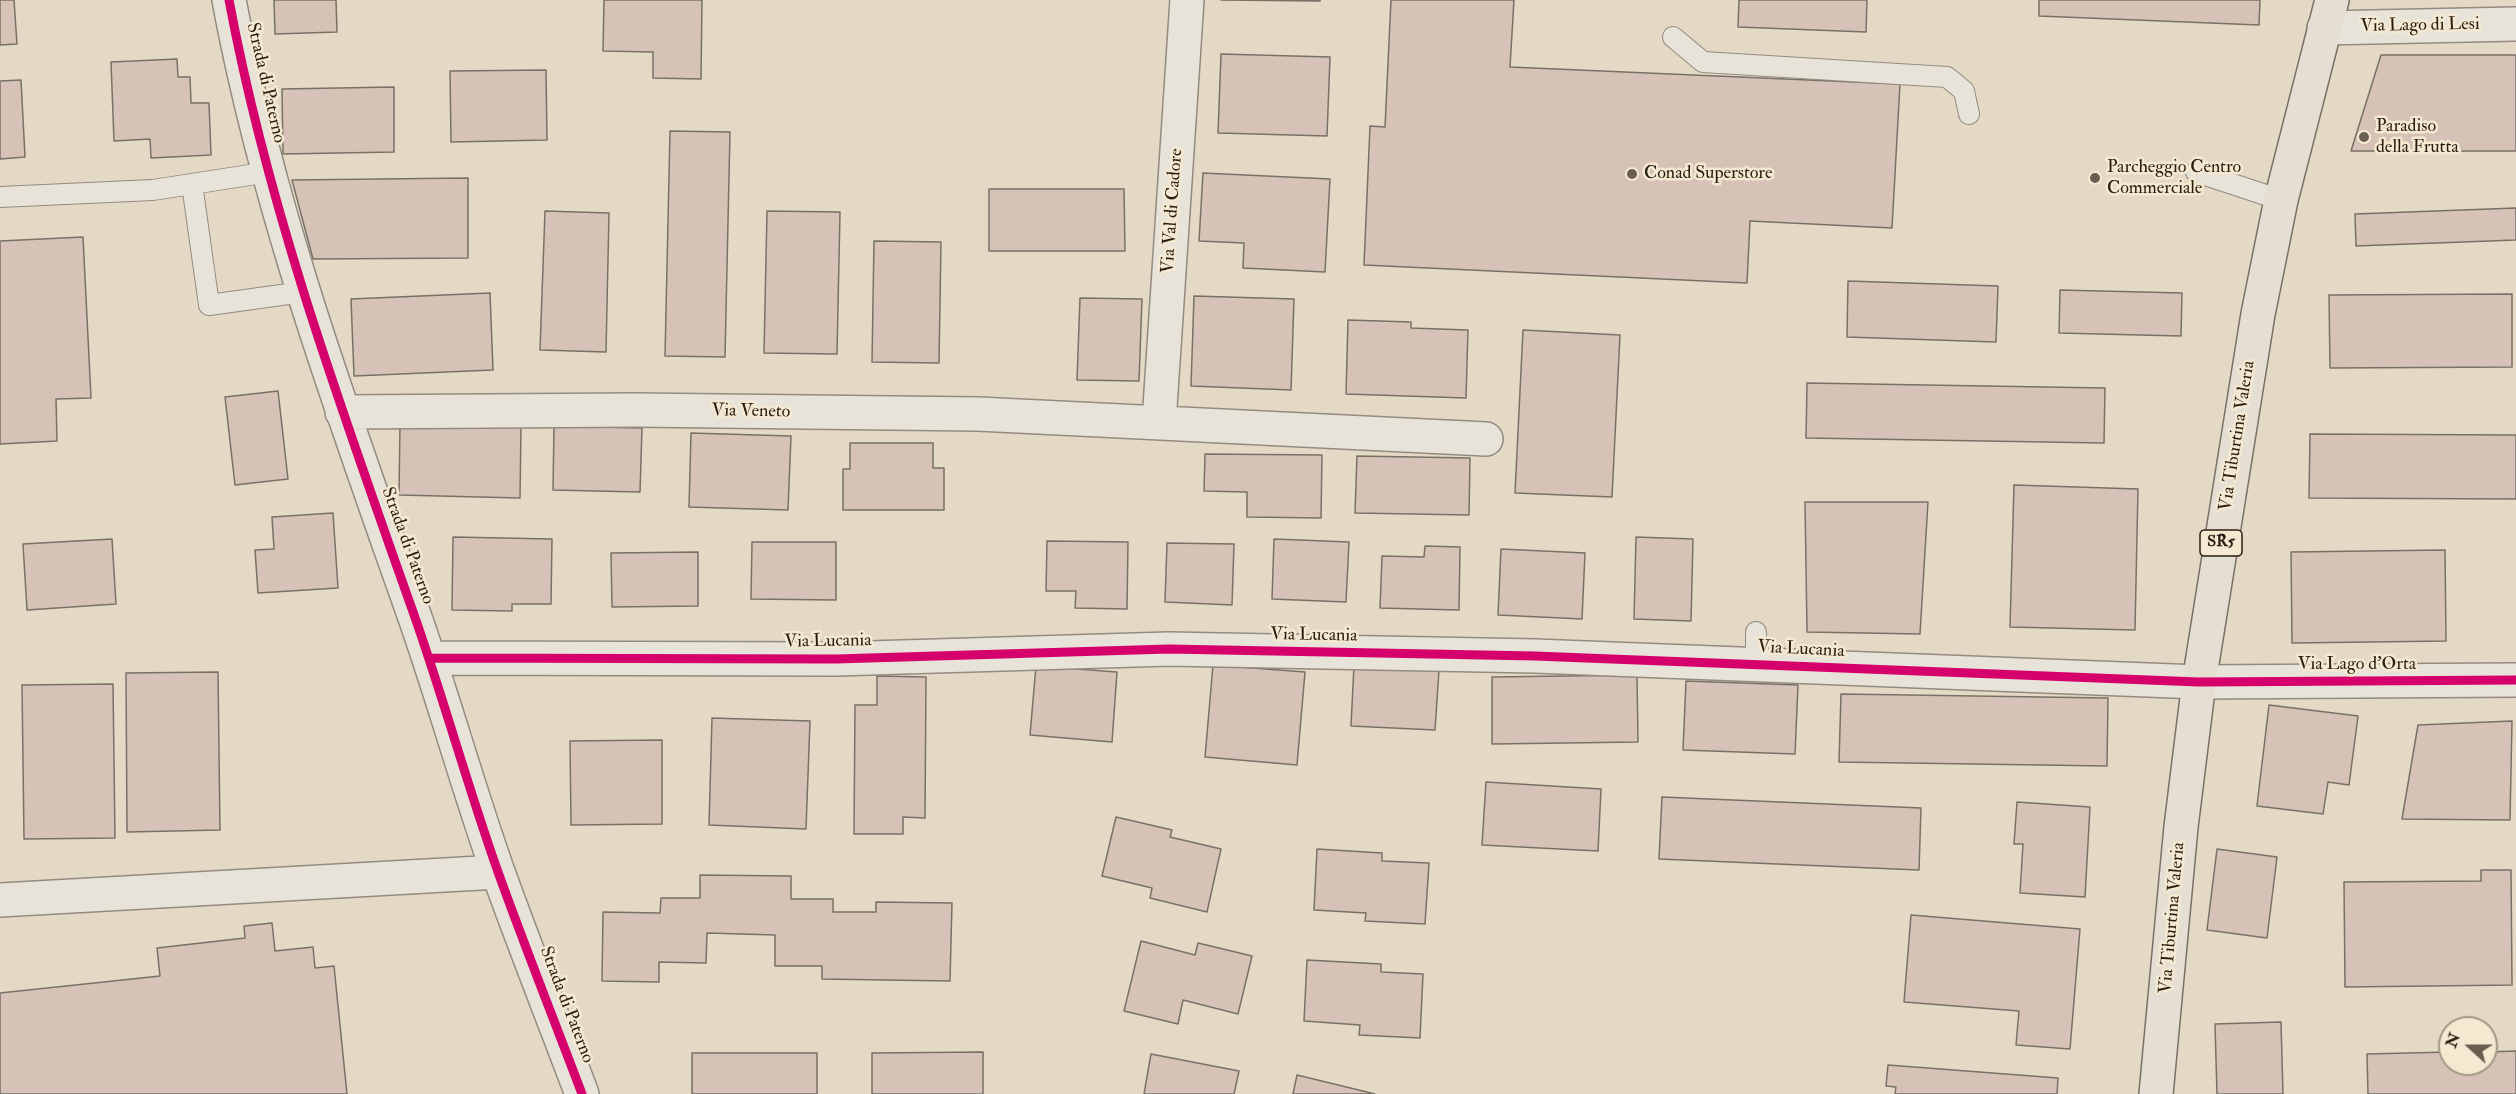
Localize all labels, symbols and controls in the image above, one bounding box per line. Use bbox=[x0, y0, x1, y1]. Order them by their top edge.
street label: Via Lago di Lesi bbox=[2360, 14, 2480, 38]
street label: Strada di Paterno bbox=[241, 21, 289, 145]
place label: Paradiso della Frutta bbox=[2376, 116, 2459, 158]
marker: Paradiso della Frutta bbox=[2357, 130, 2371, 144]
street label: Via Val di Cadore bbox=[1158, 148, 1188, 274]
place label: Parcheggio Centro Commerciale bbox=[2107, 157, 2241, 200]
place label: Conad Superstore bbox=[1644, 163, 1773, 185]
marker: Conad Superstore bbox=[1625, 167, 1639, 181]
marker: Parcheggio Centro Commerciale bbox=[2088, 171, 2102, 185]
street label: Via Tiburtina Valeria bbox=[2215, 359, 2261, 513]
street label: Via Veneto bbox=[711, 401, 791, 423]
street label: Strada di Paterno bbox=[376, 485, 438, 607]
road number: SR5 bbox=[2200, 530, 2242, 556]
street label: Via Lucania bbox=[1270, 624, 1358, 648]
street label: Via Lucania bbox=[784, 630, 872, 654]
street label: Via Lucania bbox=[1757, 637, 1845, 663]
street label: Via Lago d'Orta bbox=[2298, 654, 2416, 676]
street label: Via Tiburtina Valeria bbox=[2156, 841, 2190, 995]
street label: Strada di Paterno bbox=[534, 944, 598, 1066]
north arrow bbox=[2438, 1016, 2498, 1076]
text: N bbox=[2441, 1030, 2465, 1051]

